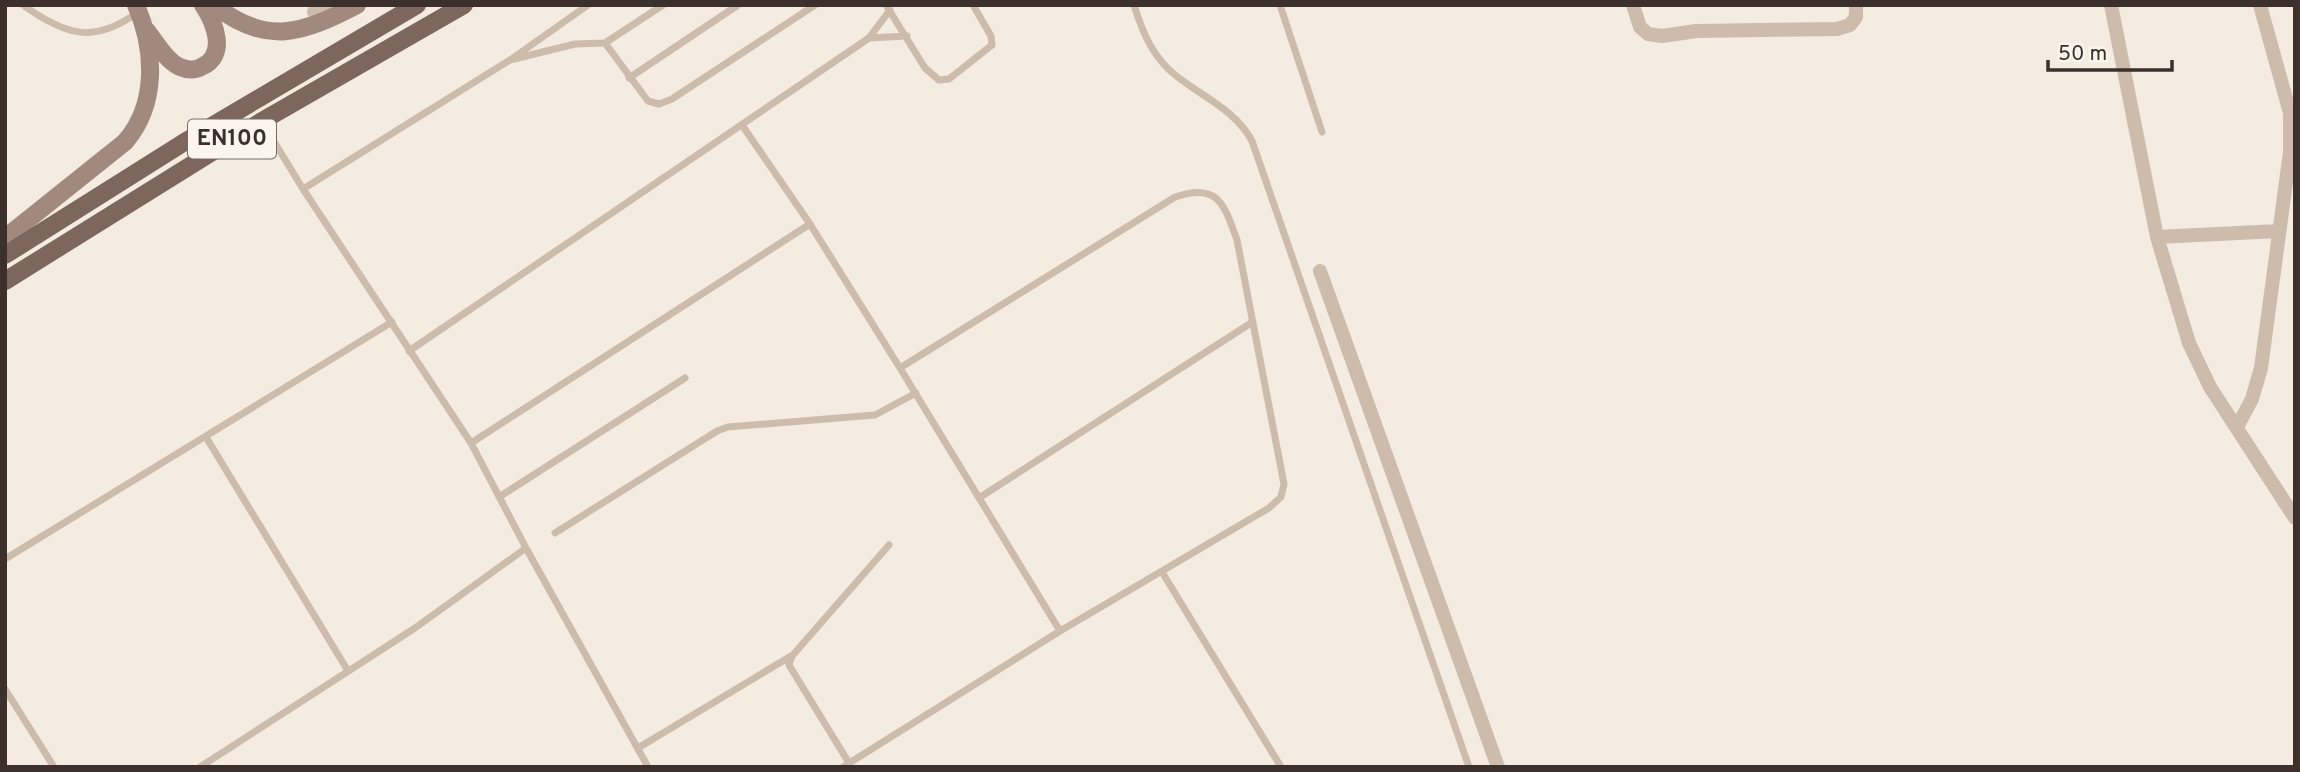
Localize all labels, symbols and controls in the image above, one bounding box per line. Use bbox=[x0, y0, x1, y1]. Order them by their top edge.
scale bar bbox=[2048, 28, 2172, 72]
text: 50 m bbox=[2058, 41, 2107, 68]
road number: EN100 bbox=[188, 120, 276, 158]

